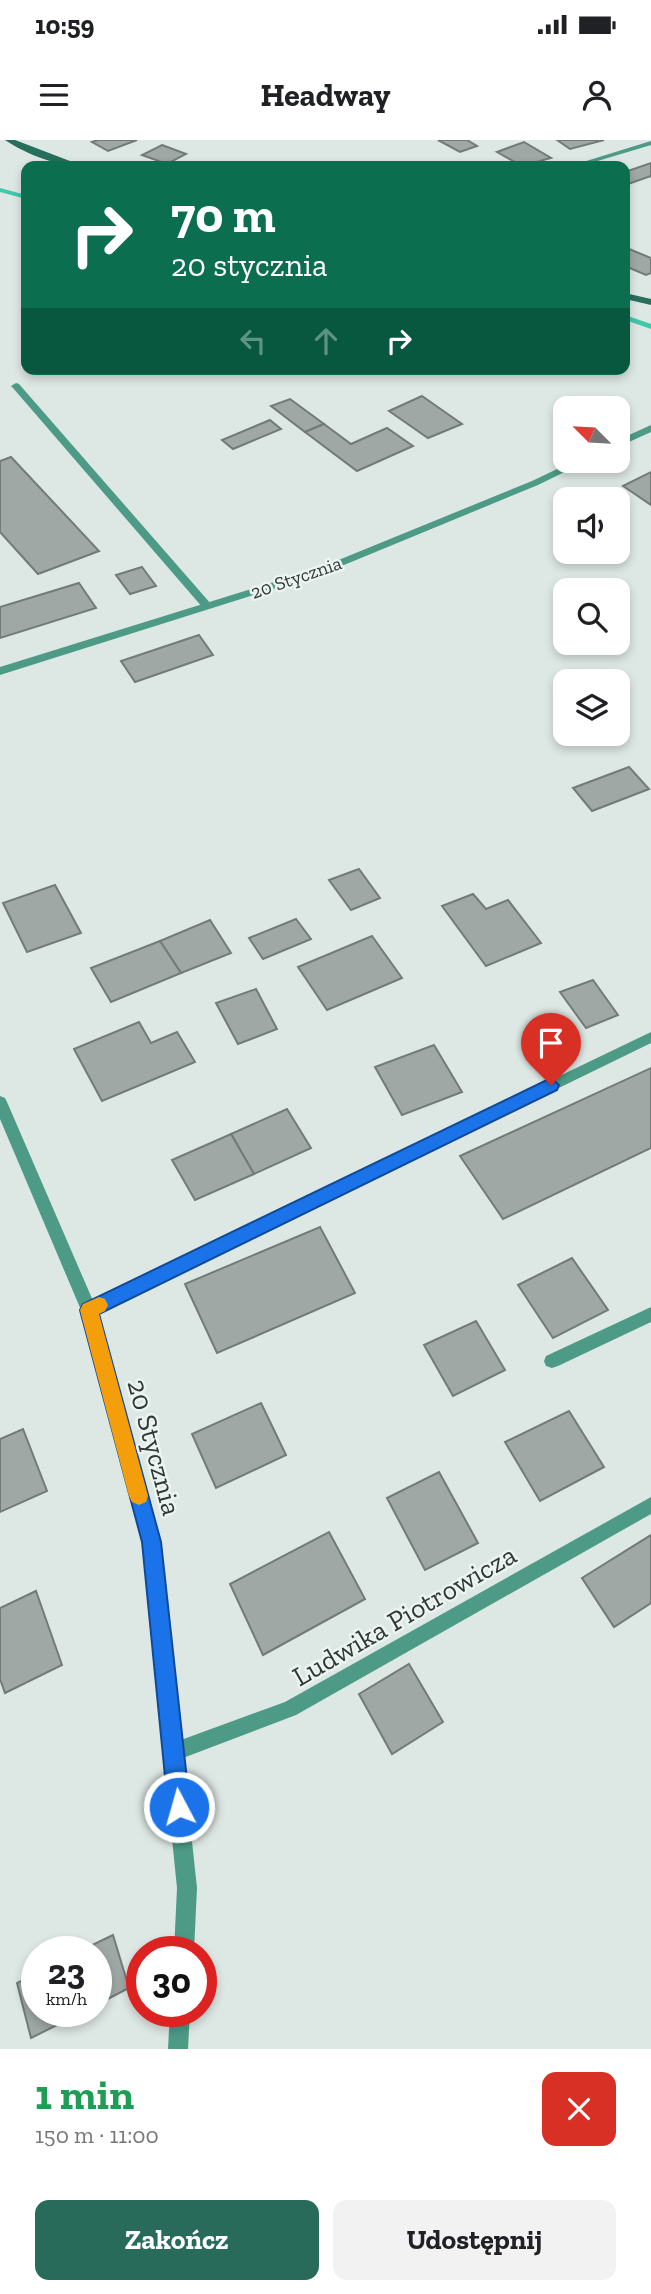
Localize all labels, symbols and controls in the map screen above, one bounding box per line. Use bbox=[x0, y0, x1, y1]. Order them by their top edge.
text: 10:59 bbox=[35, 9, 94, 41]
icon: menu bbox=[35, 76, 73, 114]
text: Headway bbox=[260, 76, 391, 114]
icon: person bbox=[578, 76, 616, 114]
text: 70 m bbox=[171, 186, 276, 245]
icon: right bbox=[56, 189, 147, 280]
text: 20 stycznia bbox=[171, 246, 327, 284]
icon: left bbox=[234, 322, 272, 360]
icon: ahead bbox=[307, 322, 345, 360]
icon: right bbox=[380, 322, 418, 360]
north arrow bbox=[553, 396, 630, 472]
map controls bbox=[553, 396, 630, 746]
button: sound bbox=[553, 487, 630, 564]
street label: 20 Stycznia bbox=[248, 551, 345, 604]
button: search bbox=[553, 578, 630, 655]
button: layers bbox=[553, 669, 630, 746]
pin bbox=[521, 1013, 581, 1085]
icon: arrive bbox=[532, 1024, 570, 1062]
street label: 20 Stycznia bbox=[121, 1375, 189, 1519]
street label: Ludwika Piotrowicza bbox=[287, 1538, 522, 1693]
position arrow bbox=[142, 1770, 216, 1844]
speed limit sign: 30 bbox=[126, 1936, 217, 2027]
text: 23 bbox=[48, 1951, 85, 1993]
text: km/h bbox=[46, 1988, 87, 2010]
text: 1 min bbox=[35, 2069, 134, 2120]
button: close bbox=[542, 2072, 616, 2146]
text: 150 m · 11:00 bbox=[35, 2121, 159, 2149]
button: Zakończ bbox=[35, 2200, 319, 2280]
button: Udostępnij bbox=[333, 2200, 616, 2280]

